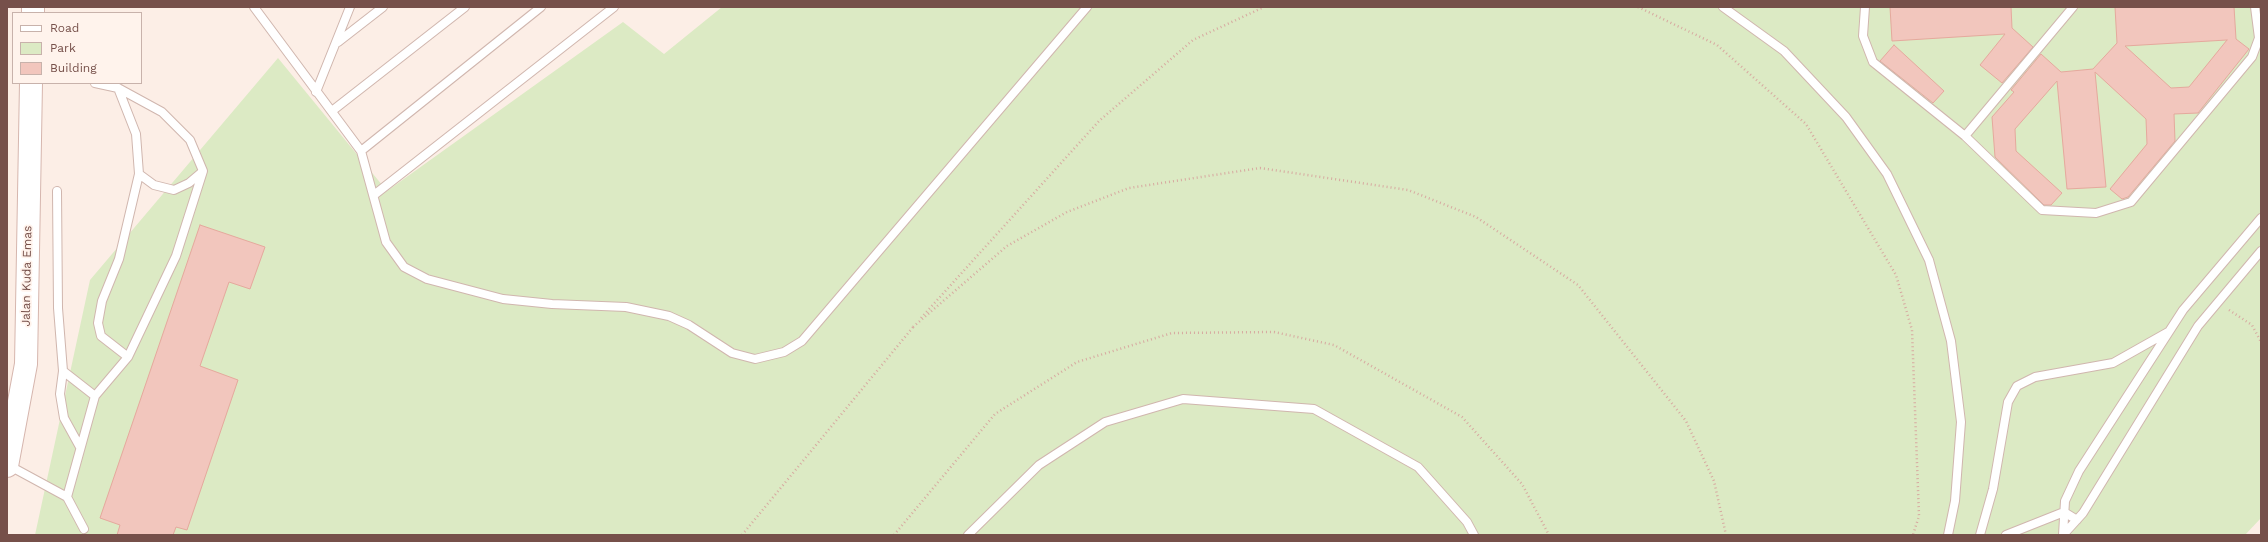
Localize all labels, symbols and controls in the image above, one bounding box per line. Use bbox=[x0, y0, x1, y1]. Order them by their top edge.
legend bbox=[12, 12, 142, 84]
text: Road bbox=[50, 21, 79, 35]
text: Park bbox=[50, 41, 76, 55]
text: Building bbox=[50, 61, 97, 75]
street label: Jalan Kuda Emas bbox=[19, 225, 35, 327]

